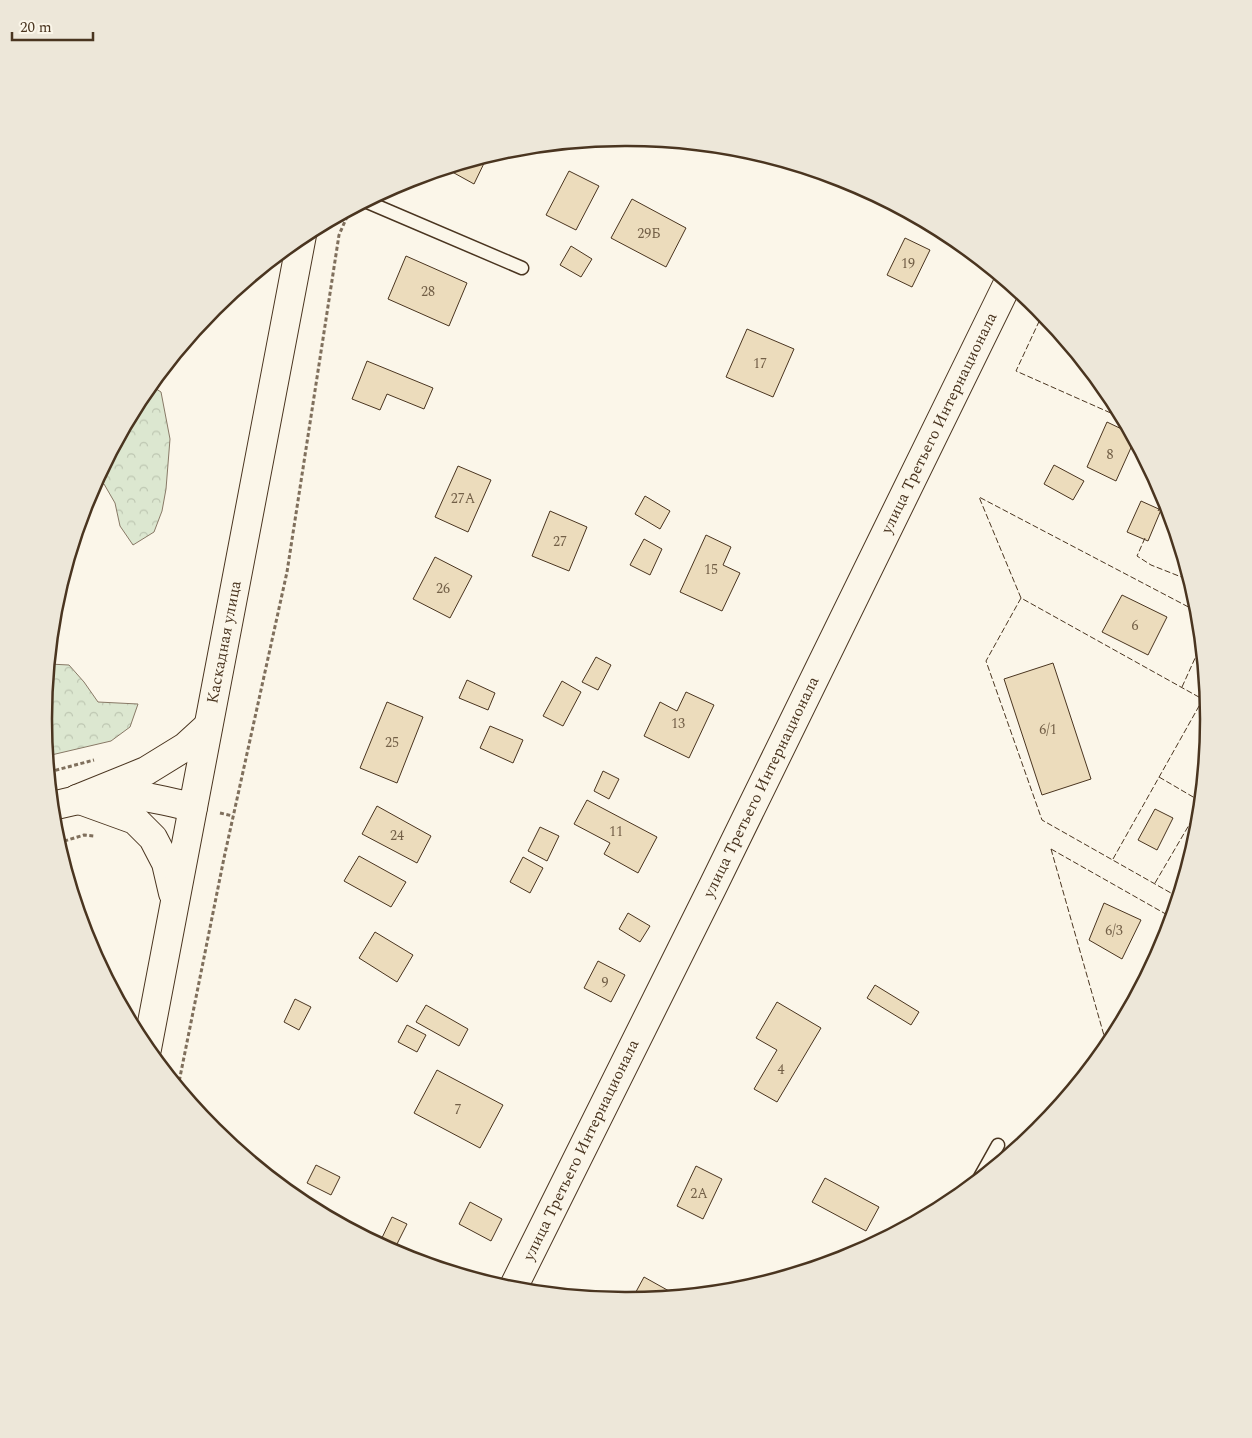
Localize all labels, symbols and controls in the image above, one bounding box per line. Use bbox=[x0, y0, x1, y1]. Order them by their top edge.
scale bar bbox=[12, 10, 94, 42]
text: 20 m bbox=[20, 16, 52, 39]
house number: 29Б bbox=[637, 223, 661, 244]
house number: 19 bbox=[901, 253, 915, 274]
house number: 28 bbox=[421, 281, 435, 302]
street label: улица Третьего Интернационала bbox=[874, 308, 1003, 539]
house number: 17 bbox=[753, 353, 767, 374]
house number: 8 bbox=[1107, 444, 1114, 465]
house number: 27А bbox=[451, 488, 476, 509]
house number: 27 bbox=[553, 531, 567, 552]
house number: 15 bbox=[704, 559, 718, 580]
street label: Каскадная улица bbox=[200, 578, 248, 706]
house number: 26 bbox=[436, 578, 450, 599]
house number: 6 bbox=[1132, 615, 1139, 636]
street label: улица Третьего Интернационала bbox=[696, 672, 825, 903]
house number: 13 bbox=[671, 713, 685, 734]
house number: 6/1 bbox=[1039, 719, 1057, 740]
house number: 25 bbox=[385, 732, 399, 753]
house number: 11 bbox=[609, 821, 623, 842]
house number: 24 bbox=[390, 825, 404, 846]
house number: 6/3 bbox=[1105, 920, 1123, 941]
house number: 9 bbox=[602, 972, 609, 993]
street label: улица Третьего Интернационала bbox=[516, 1035, 645, 1266]
house number: 4 bbox=[778, 1059, 785, 1080]
house number: 7 bbox=[455, 1099, 462, 1120]
house number: 2А bbox=[690, 1183, 708, 1204]

